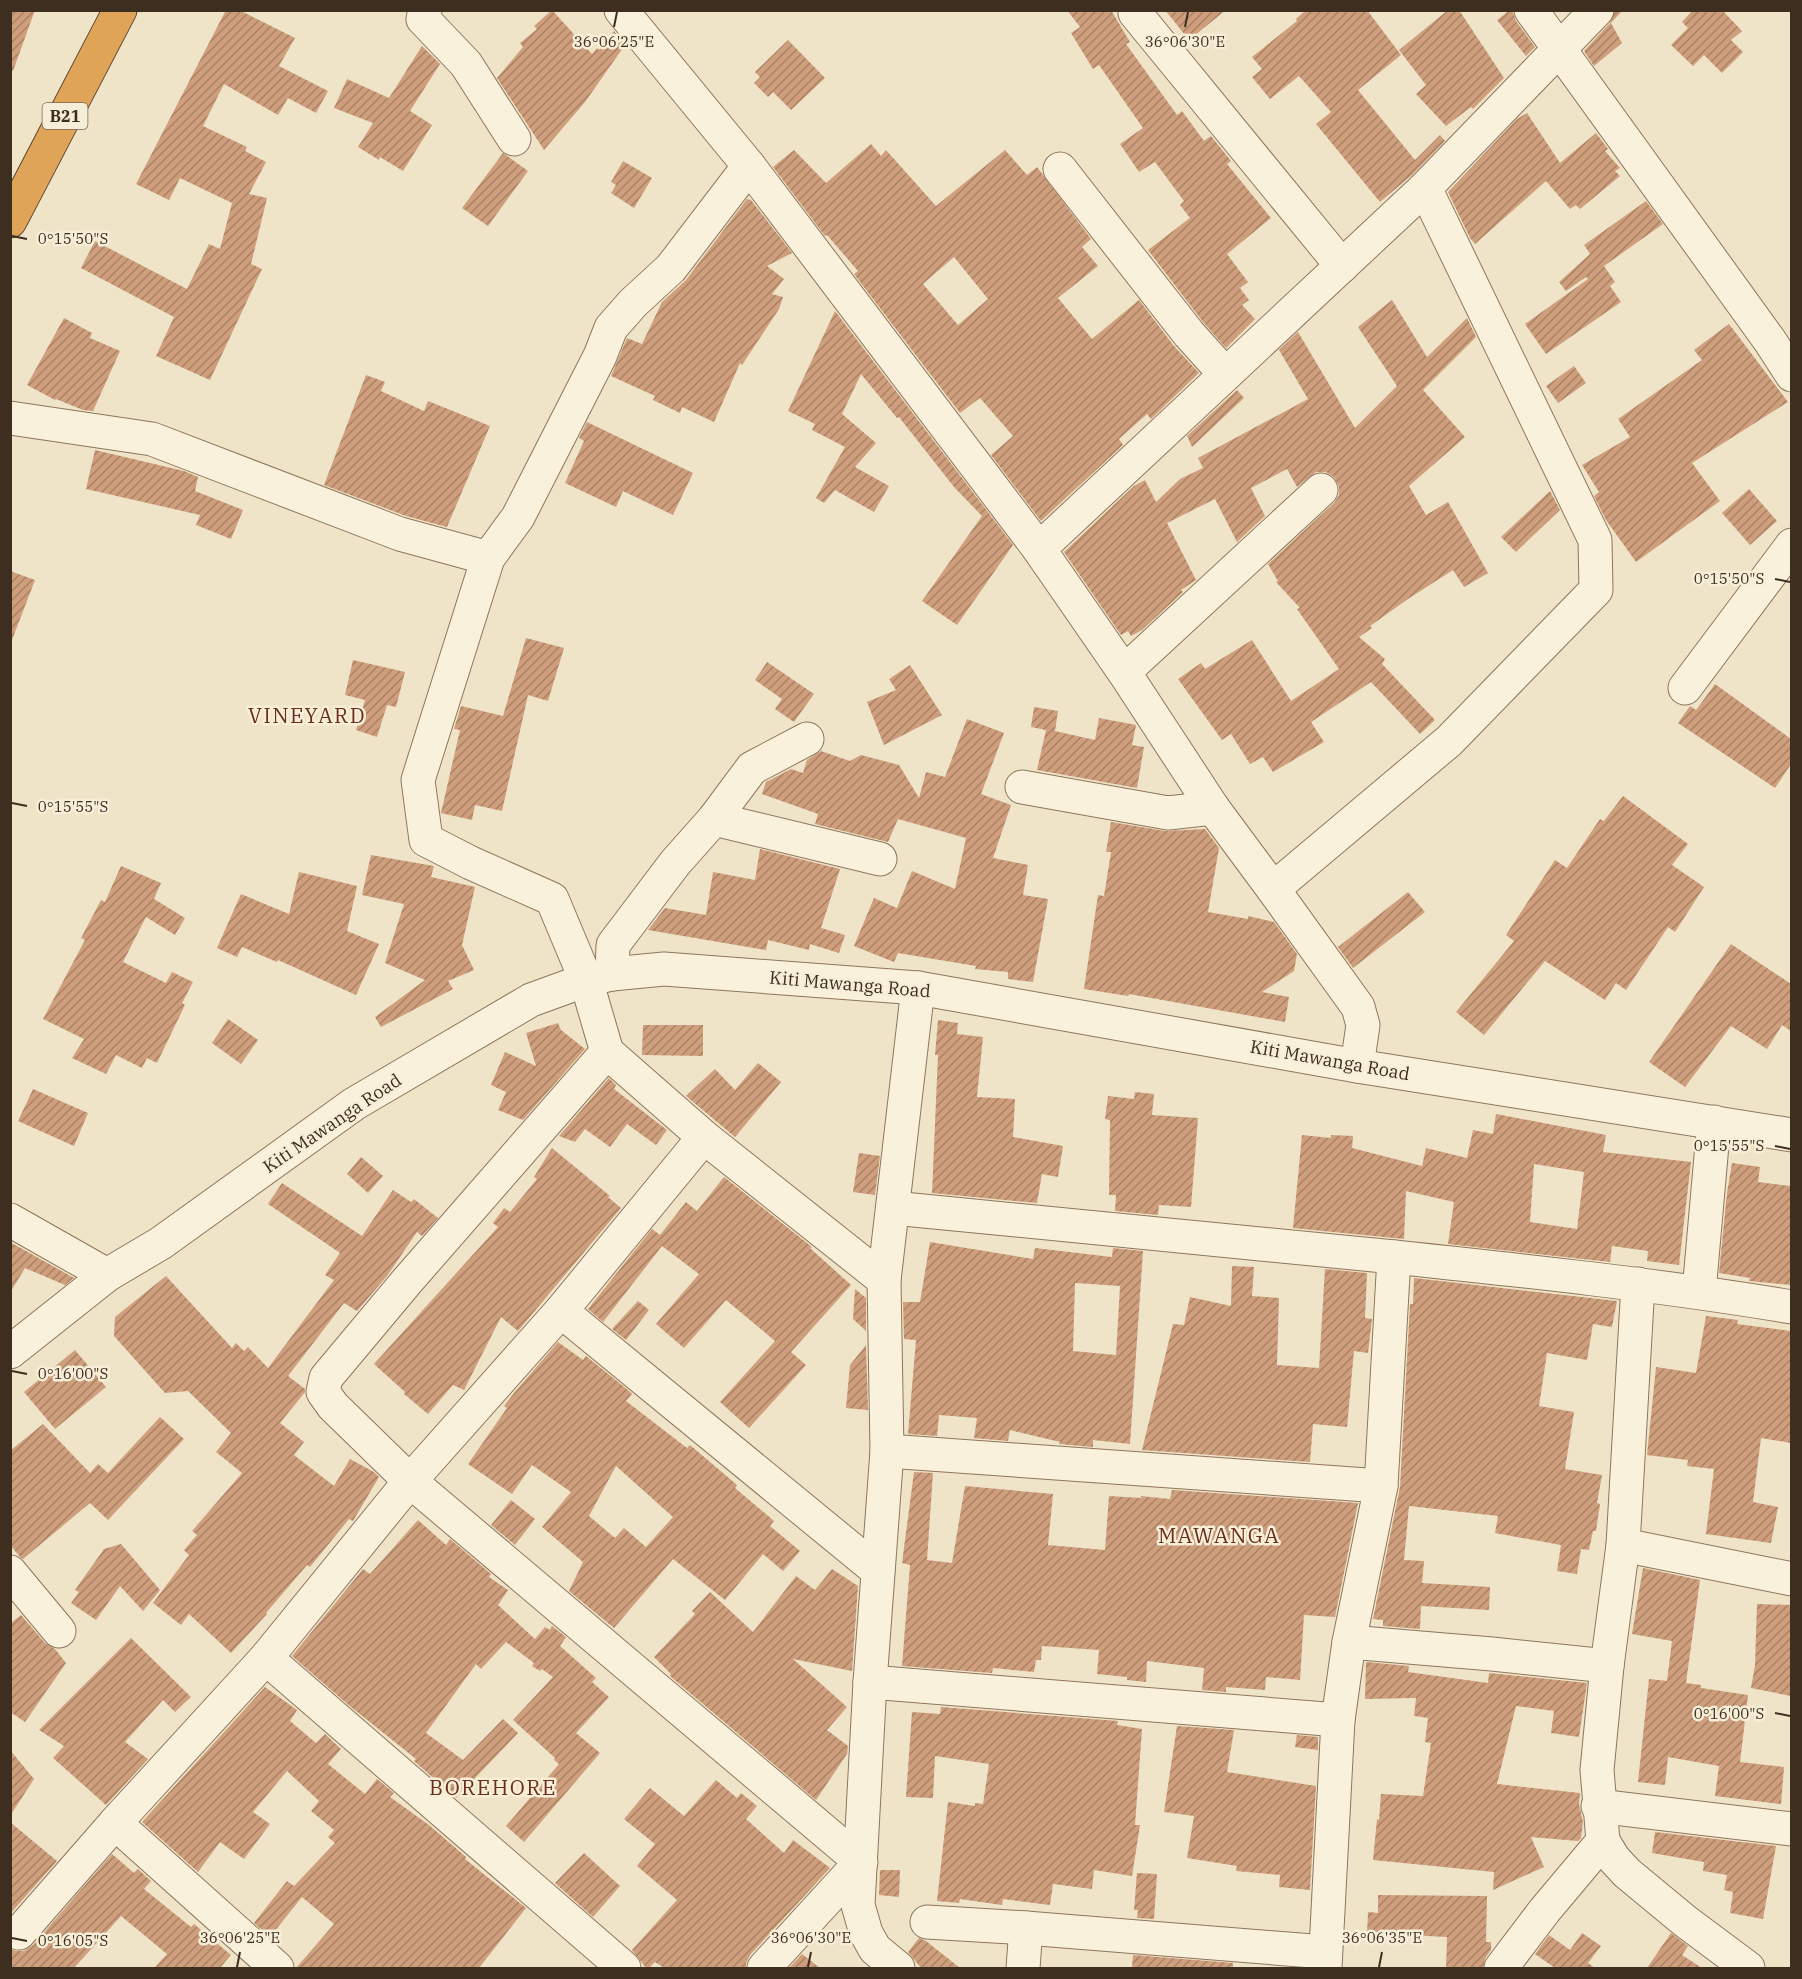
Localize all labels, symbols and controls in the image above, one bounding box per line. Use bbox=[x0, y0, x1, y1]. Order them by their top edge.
text: 36°06'25"E bbox=[574, 32, 654, 51]
text: 36°06'30"E bbox=[1145, 32, 1225, 51]
road number: B21 bbox=[42, 103, 88, 129]
text: 0°15'50"S bbox=[38, 229, 108, 248]
text: 0°15'50"S bbox=[1694, 569, 1764, 588]
district label: VINEYARD bbox=[248, 701, 366, 729]
text: 0°15'55"S bbox=[38, 797, 108, 816]
street label: Kiti Mawanga Road bbox=[768, 965, 932, 1003]
street label: Kiti Mawanga Road bbox=[1248, 1035, 1412, 1085]
street label: Kiti Mawanga Road bbox=[258, 1068, 406, 1178]
text: 0°15'55"S bbox=[1694, 1136, 1764, 1155]
text: 0°16'00"S bbox=[38, 1364, 108, 1383]
district label: MAWANGA bbox=[1158, 1521, 1280, 1549]
text: 0°16'00"S bbox=[1694, 1704, 1764, 1723]
district label: BOREHORE bbox=[429, 1773, 557, 1801]
text: 36°06'25"E bbox=[200, 1928, 280, 1947]
text: 36°06'30"E bbox=[771, 1928, 851, 1947]
text: 36°06'35"E bbox=[1342, 1928, 1422, 1947]
text: 0°16'05"S bbox=[38, 1931, 108, 1950]

